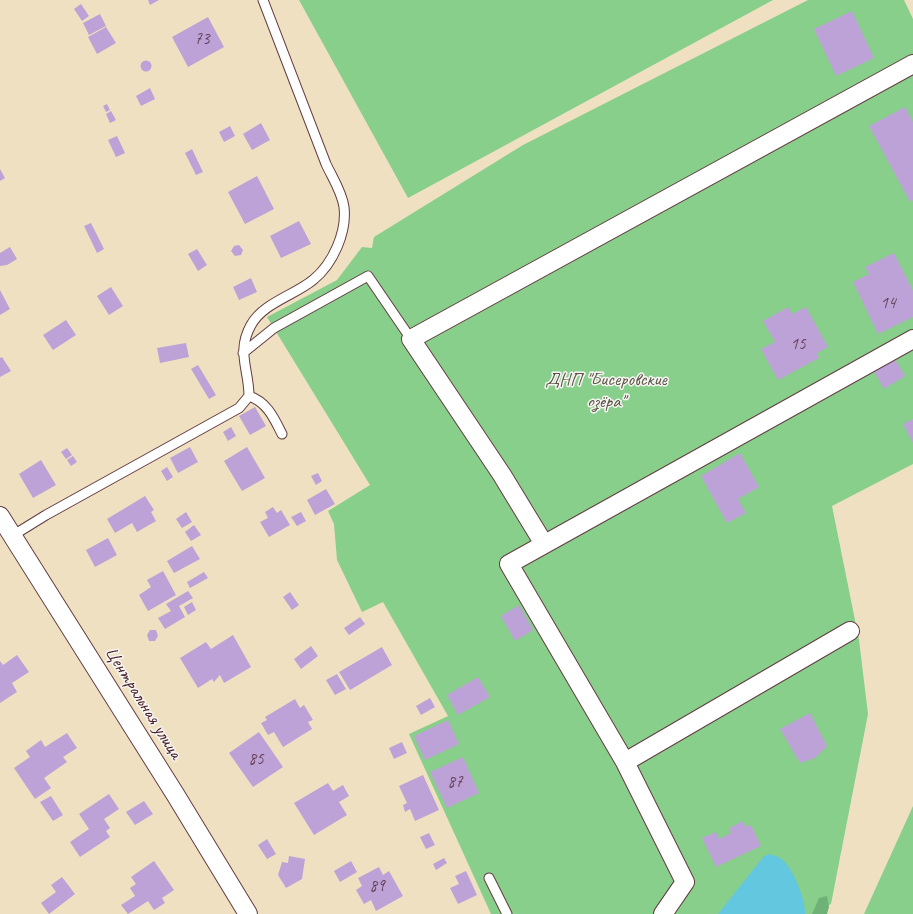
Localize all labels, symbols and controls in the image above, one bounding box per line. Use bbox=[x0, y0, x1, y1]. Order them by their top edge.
house number: 73 bbox=[194, 30, 210, 50]
house number: 14 bbox=[880, 294, 896, 314]
house number: 15 bbox=[790, 335, 806, 355]
park label: ДНП "Бисеровские озёра" bbox=[545, 369, 667, 413]
street label: Центральная улица bbox=[99, 643, 187, 763]
house number: 85 bbox=[248, 750, 264, 770]
house number: 87 bbox=[447, 773, 463, 793]
house number: 89 bbox=[369, 877, 385, 897]

